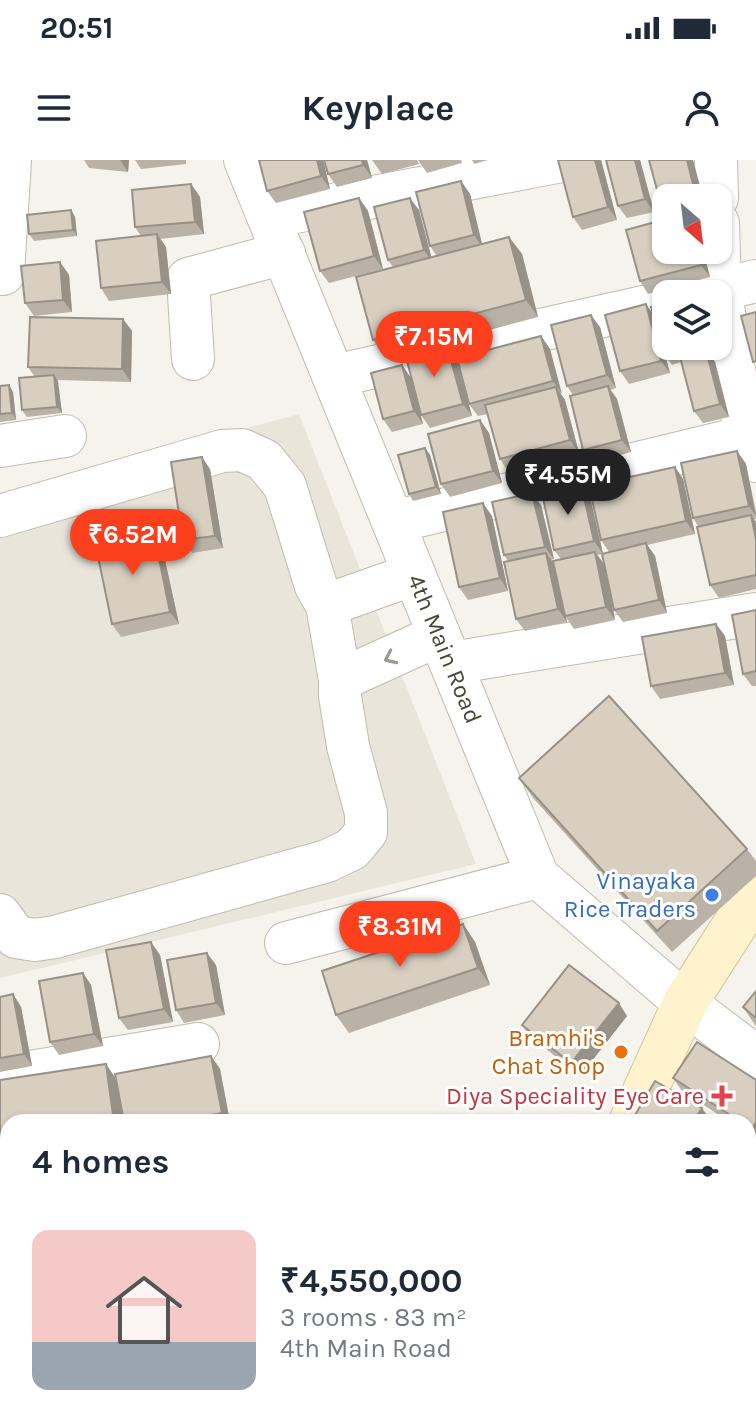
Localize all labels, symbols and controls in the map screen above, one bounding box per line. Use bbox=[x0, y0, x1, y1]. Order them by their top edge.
text: 20:51 bbox=[40, 10, 113, 46]
icon: menu bbox=[32, 86, 76, 130]
icon: person bbox=[680, 86, 724, 130]
text: Keyplace bbox=[302, 87, 454, 129]
north arrow bbox=[652, 184, 732, 264]
map controls bbox=[652, 184, 732, 360]
button: layers bbox=[652, 280, 732, 360]
pin: ₹7.15M bbox=[369, 311, 499, 379]
text: ₹7.15M bbox=[394, 321, 474, 352]
pin: ₹4.55M bbox=[503, 449, 633, 517]
text: ₹4.55M bbox=[524, 459, 612, 490]
pin: ₹6.52M bbox=[68, 509, 198, 577]
text: ₹6.52M bbox=[88, 519, 178, 550]
street label: 4th Main Road bbox=[402, 570, 488, 728]
one-way arrow bbox=[383, 648, 398, 664]
place label: Vinayaka Rice Traders bbox=[564, 867, 696, 923]
marker: Vinayaka Rice Traders bbox=[703, 886, 721, 904]
pin: ₹8.31M bbox=[335, 901, 465, 969]
text: ₹8.31M bbox=[357, 911, 443, 942]
place label: Bramhi's Chat Shop bbox=[492, 1024, 605, 1080]
marker: Bramhi's Chat Shop bbox=[612, 1043, 630, 1061]
place label: Diya Speciality Eye Care bbox=[446, 1082, 704, 1110]
marker: Diya Speciality Eye Care bbox=[711, 1085, 733, 1107]
icon: filters bbox=[680, 1140, 724, 1184]
text: 4 homes bbox=[32, 1142, 169, 1182]
text: ₹4,550,000 bbox=[280, 1261, 462, 1301]
icon: home bbox=[96, 1262, 192, 1358]
text: 3 rooms · 83 m² bbox=[280, 1302, 467, 1333]
text: 4th Main Road bbox=[280, 1333, 452, 1364]

